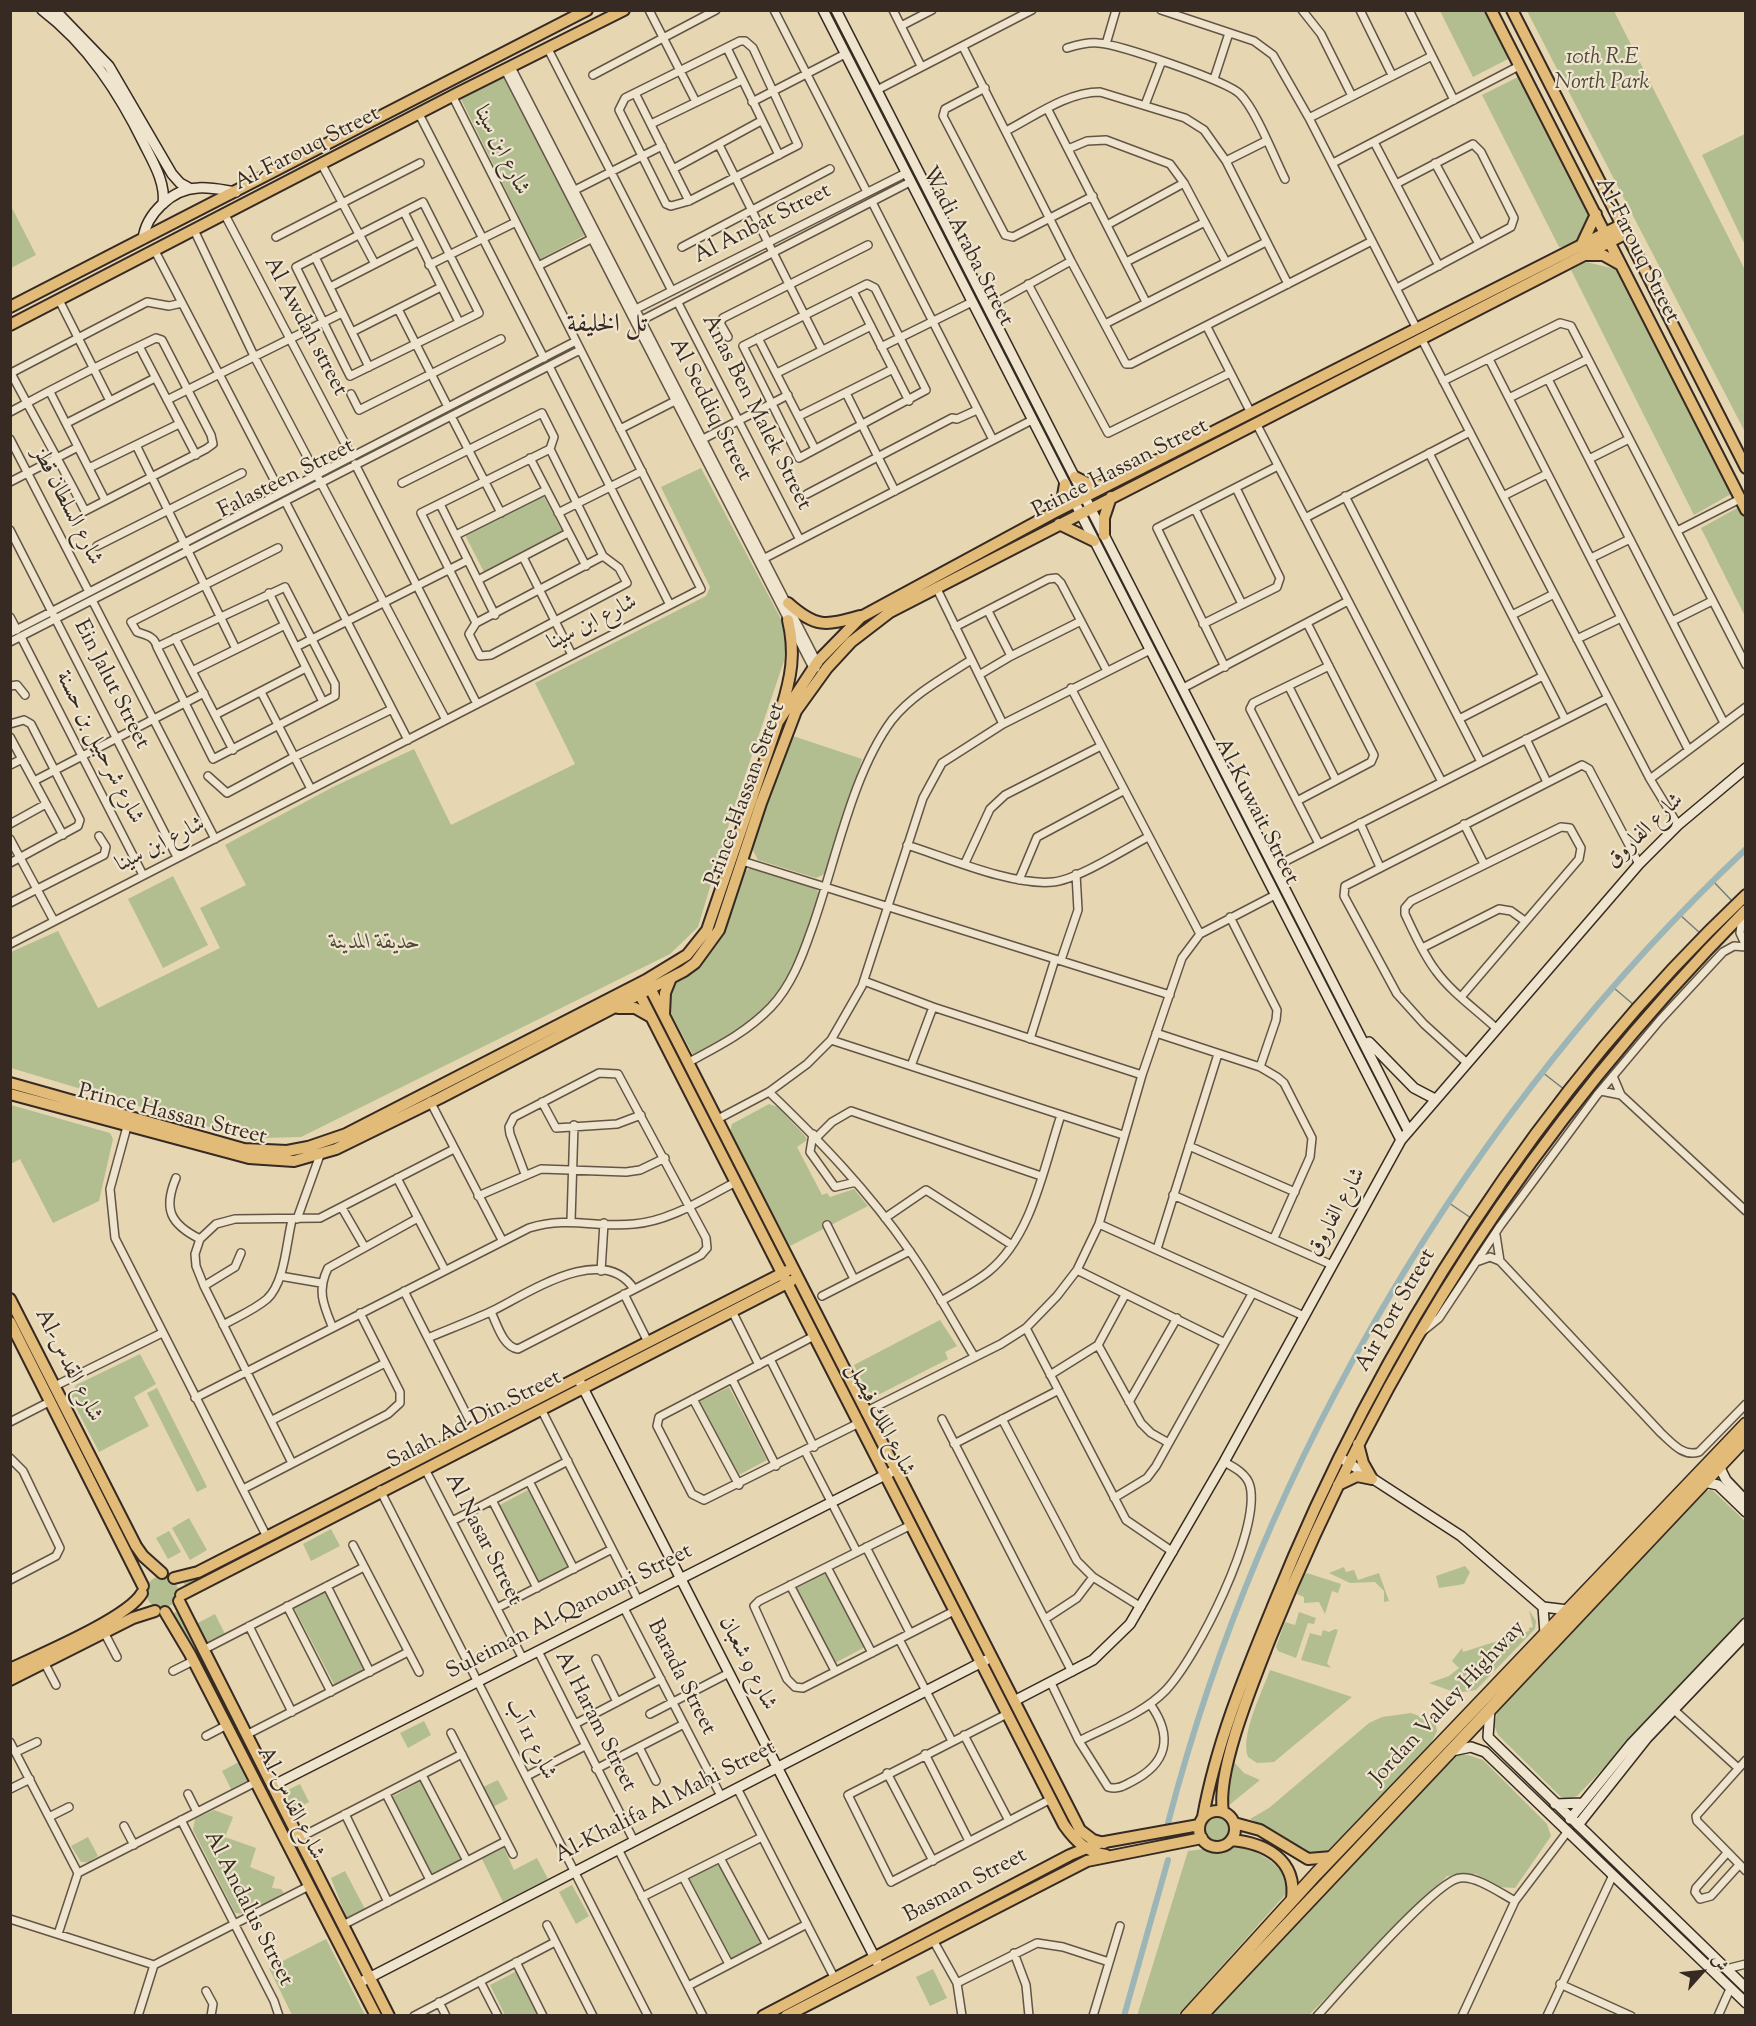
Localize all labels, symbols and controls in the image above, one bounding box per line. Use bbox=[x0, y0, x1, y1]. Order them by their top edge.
park label: 10th R.E North Park bbox=[1555, 46, 1649, 98]
street label: Al-Farouq Street bbox=[231, 102, 385, 198]
street label: شارع ابن سينا bbox=[466, 102, 534, 200]
street label: Wadi Araba Street bbox=[914, 163, 1018, 331]
street label: Al-Farouq Street bbox=[1588, 174, 1684, 328]
street label: Al Anbat Street bbox=[690, 179, 836, 271]
street label: Al Awdah street bbox=[256, 253, 352, 401]
district label: تل الخليفة bbox=[567, 311, 647, 343]
street label: Anas Ben Malek Street bbox=[694, 311, 816, 515]
street label: Al Seddiq Street bbox=[662, 334, 756, 486]
street label: Prince Hassan Street bbox=[1029, 414, 1213, 526]
street label: Falasteen Street bbox=[214, 434, 360, 526]
street label: شارع السلطان قطز bbox=[25, 444, 107, 570]
street label: شارع ابن سينا bbox=[544, 590, 642, 658]
street label: Ein Jalut Street bbox=[66, 616, 154, 754]
street label: شارع شرحبيل بن حسنة bbox=[48, 667, 148, 829]
street label: Prince Hassan Street bbox=[701, 699, 793, 891]
street label: Al-Kuwait Street bbox=[1207, 734, 1303, 890]
street label: شارع الفاروق bbox=[1602, 789, 1690, 875]
street label: شارع ابن سينا bbox=[112, 812, 210, 880]
park label: حديقة المدينة bbox=[330, 931, 420, 957]
street label: Prince Hassan Street bbox=[75, 1080, 269, 1152]
street label: شارع الفاروق bbox=[1303, 1164, 1373, 1262]
street label: Air Port Street bbox=[1351, 1245, 1443, 1377]
street label: Al-شارع القدس bbox=[27, 1305, 107, 1427]
street label: شارع الملك فيصل bbox=[839, 1359, 919, 1481]
street label: Salah Ad-Din Street bbox=[384, 1366, 566, 1476]
street label: Al Nasar Street bbox=[437, 1470, 527, 1610]
street label: Suleiman Al-Qanouni Street bbox=[443, 1539, 697, 1687]
street label: شارع 9 شعبان bbox=[711, 1613, 781, 1715]
street label: Barada Street bbox=[640, 1616, 720, 1740]
street label: Jordan Valley Highway bbox=[1366, 1616, 1532, 1792]
street label: Al Haram Street bbox=[547, 1647, 641, 1797]
street label: شارع 11 آب bbox=[497, 1695, 561, 1785]
street label: Al-Khalifa Al Mahi Street bbox=[551, 1736, 781, 1870]
street label: Al-شارع القدس bbox=[249, 1743, 329, 1865]
street label: Al Andalus Street bbox=[197, 1827, 297, 1991]
street label: Basman Street bbox=[900, 1844, 1032, 1930]
north arrow bbox=[1672, 1942, 1732, 2002]
text: ش bbox=[1705, 1951, 1732, 1976]

